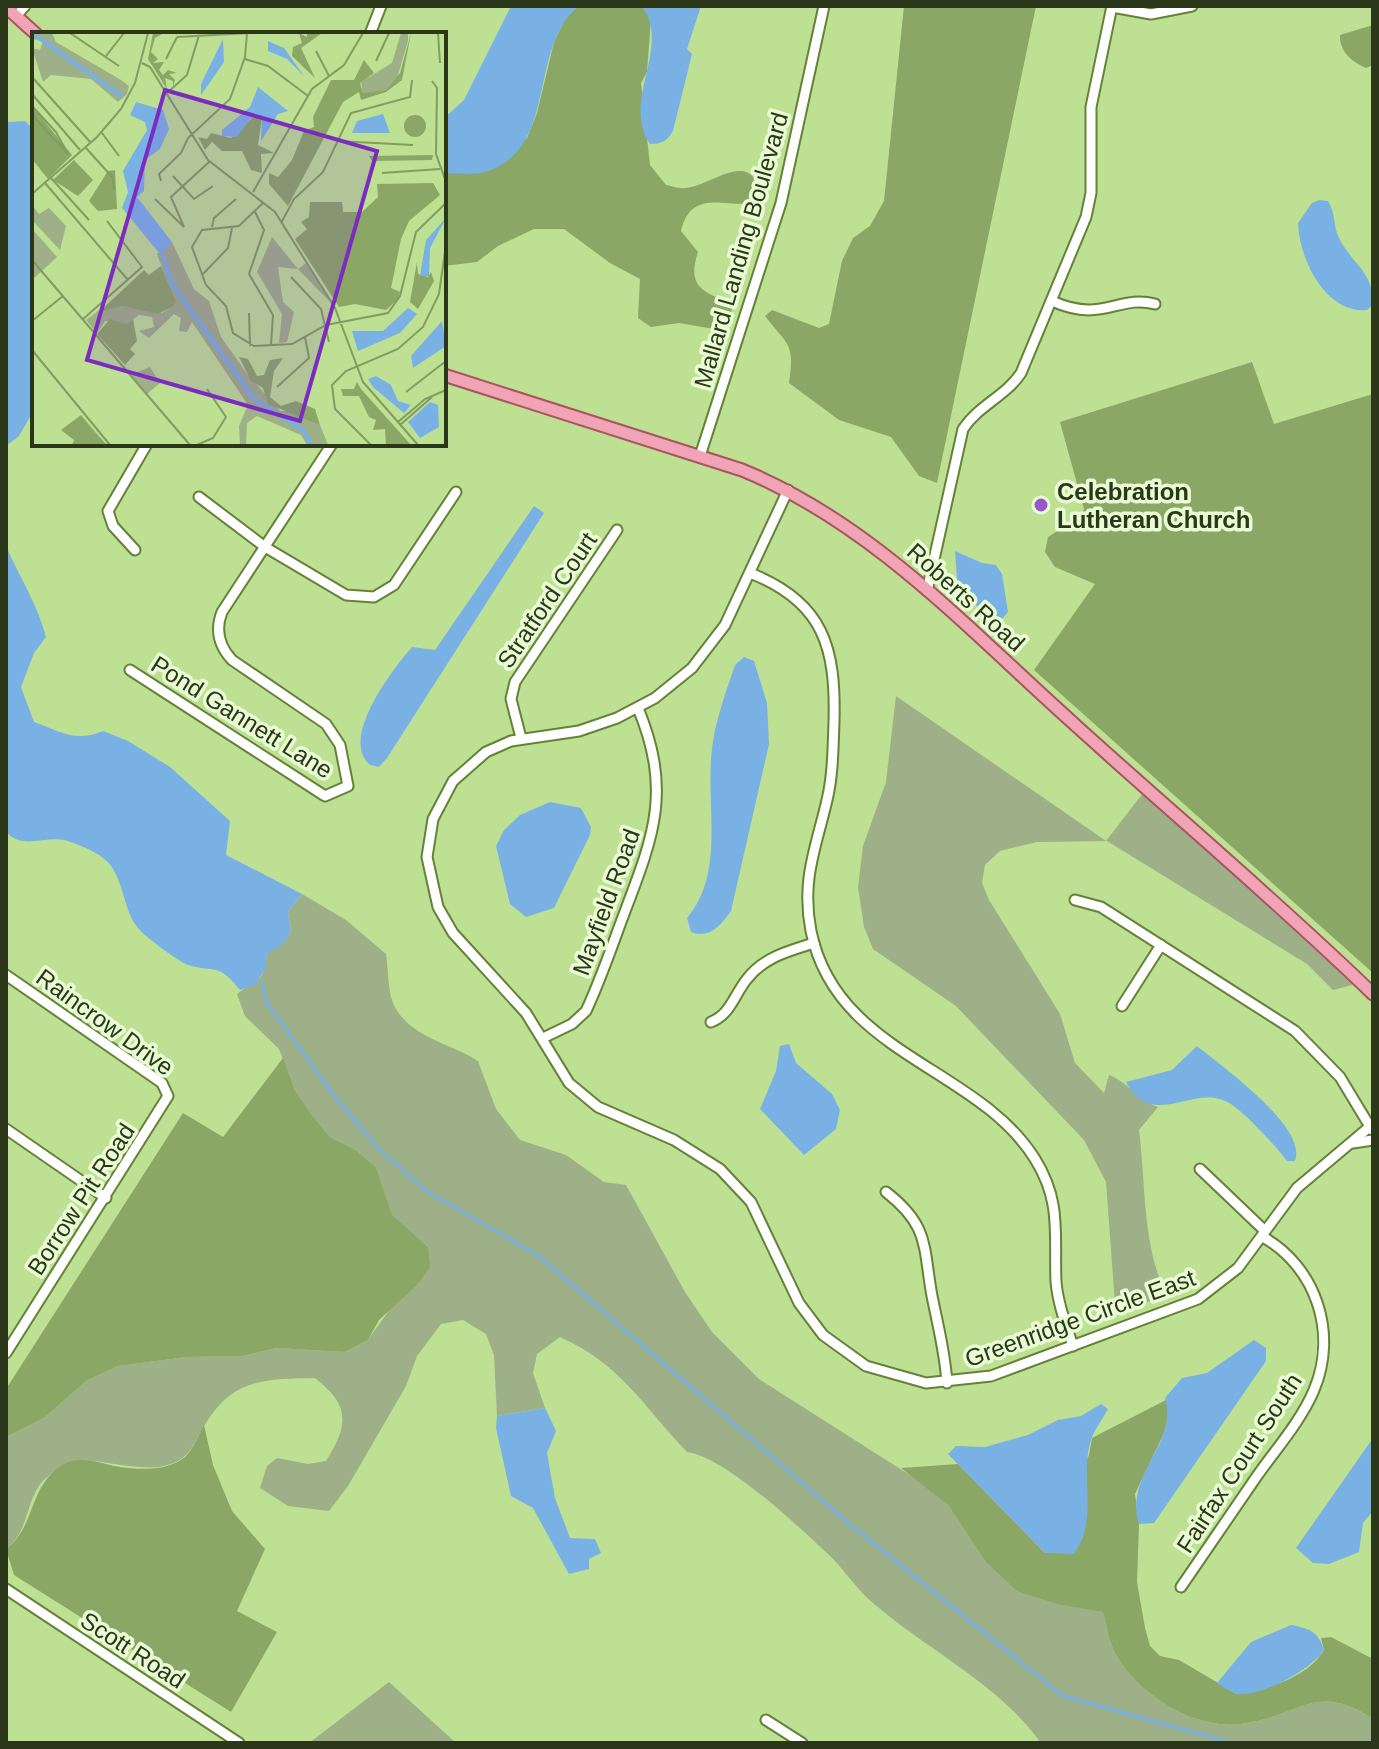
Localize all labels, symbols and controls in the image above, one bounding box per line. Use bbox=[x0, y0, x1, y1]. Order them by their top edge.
inset map bbox=[32, 32, 446, 446]
street label: Mallard Landing Boulevard bbox=[689, 109, 793, 391]
place label: Celebration Lutheran Church bbox=[1057, 478, 1250, 533]
marker: Celebration Lutheran Church bbox=[1032, 496, 1050, 514]
street label: Stratford Court bbox=[492, 527, 602, 673]
street label: Roberts Road bbox=[902, 537, 1030, 657]
street label: Pond Gannett Lane bbox=[147, 650, 337, 784]
street label: Mayfield Road bbox=[567, 825, 645, 979]
street label: Raincrow Drive bbox=[31, 963, 179, 1081]
street label: Borrow Pit Road bbox=[22, 1118, 140, 1280]
street label: Greenridge Circle East bbox=[961, 1264, 1199, 1372]
street label: Fairfax Court South bbox=[1171, 1368, 1307, 1558]
street label: Scott Road bbox=[76, 1606, 190, 1694]

